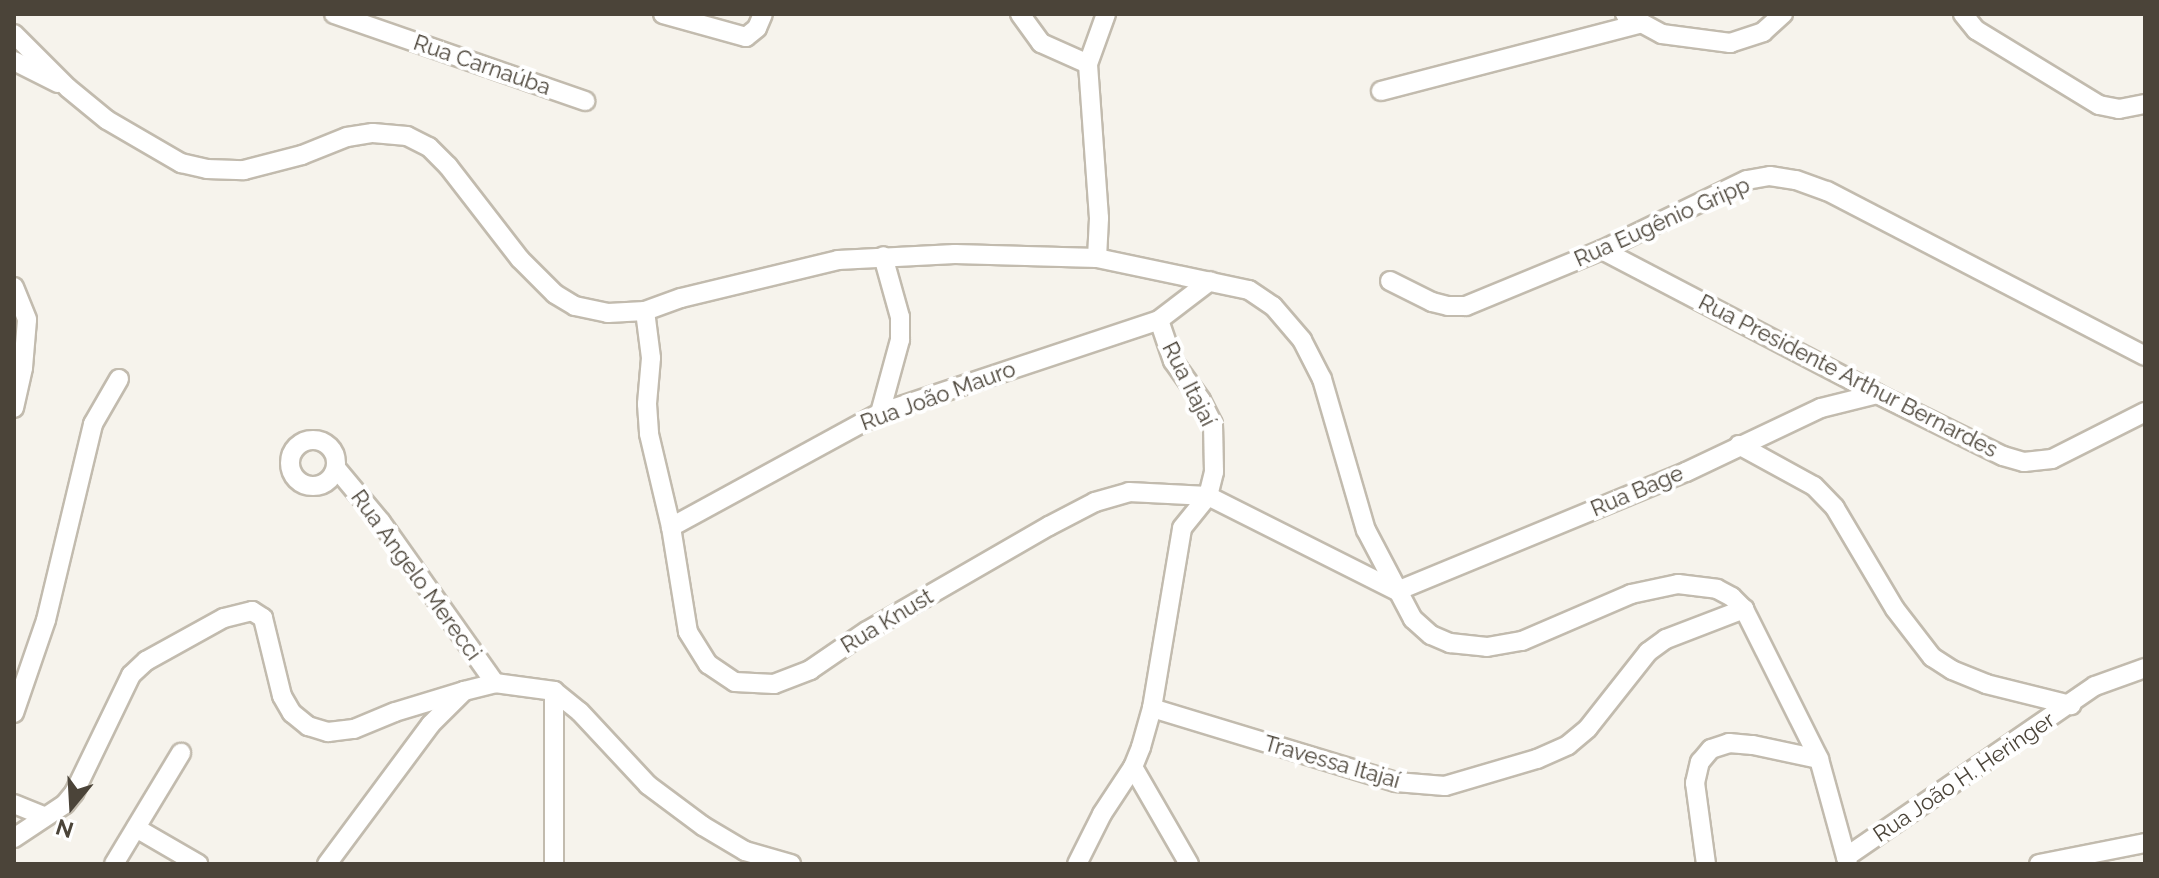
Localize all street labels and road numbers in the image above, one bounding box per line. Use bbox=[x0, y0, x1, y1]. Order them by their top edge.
street label: Rua Carnaúba bbox=[410, 29, 554, 101]
street label: Rua Eugênio Gripp bbox=[1570, 171, 1754, 273]
street label: Rua Presidente Arthur Bernardes bbox=[1694, 289, 2002, 463]
street label: Rua Itajaí bbox=[1157, 337, 1221, 431]
street label: Rua João Mauro bbox=[857, 356, 1019, 436]
street label: Rua Bage bbox=[1587, 460, 1687, 522]
street label: Rua Angelo Merecci bbox=[345, 484, 487, 666]
street label: Rua Knust bbox=[836, 583, 938, 659]
street label: Rua João H. Heringer bbox=[1868, 706, 2060, 848]
street label: Travessa Itajaí bbox=[1261, 730, 1403, 794]

